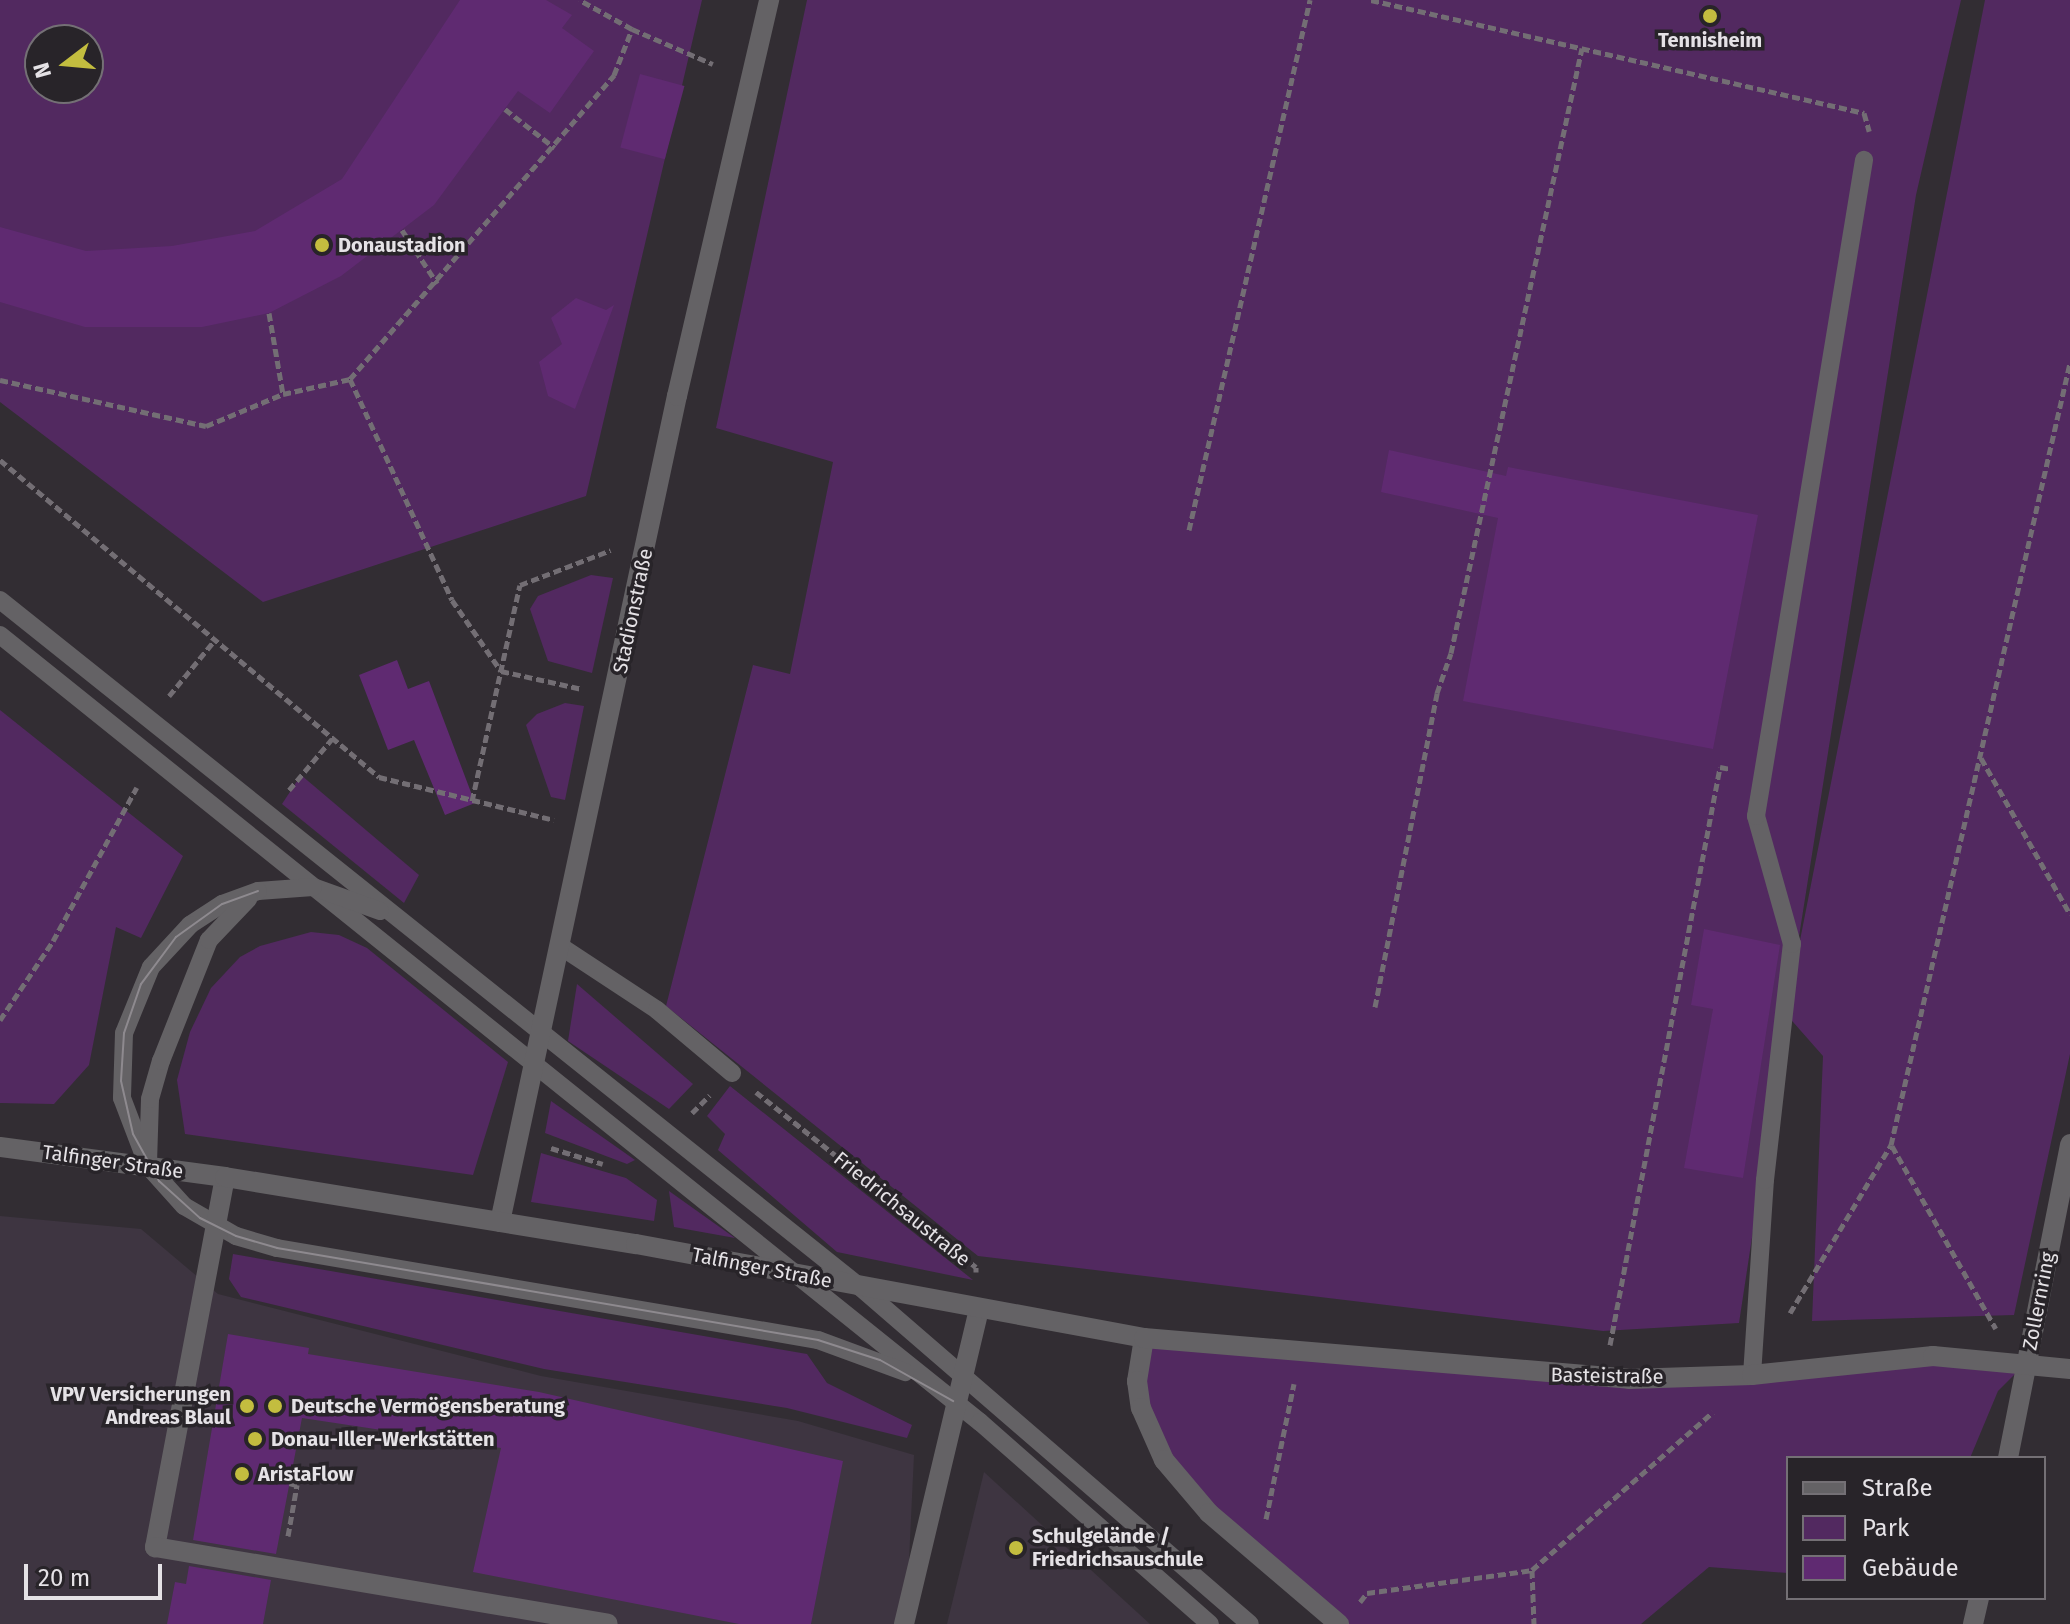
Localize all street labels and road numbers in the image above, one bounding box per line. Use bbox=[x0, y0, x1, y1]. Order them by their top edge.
street label: Stadionstraße bbox=[608, 546, 658, 676]
street label: Talfinger Straße bbox=[41, 1140, 185, 1184]
street label: Friedrichsaustraße bbox=[829, 1147, 975, 1271]
street label: Talfinger Straße bbox=[690, 1243, 834, 1293]
street label: Zollernring bbox=[2018, 1250, 2060, 1352]
street label: Basteistraße bbox=[1550, 1363, 1664, 1389]

